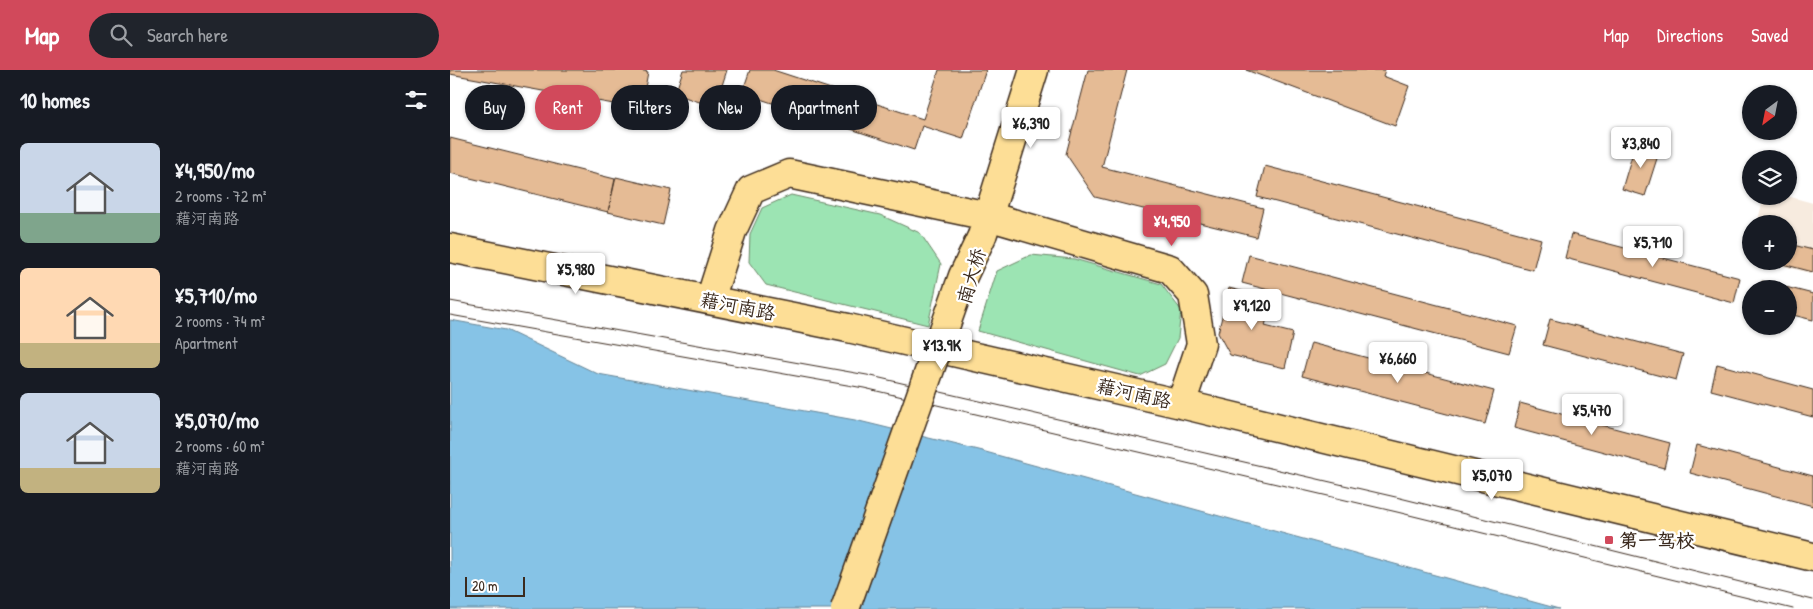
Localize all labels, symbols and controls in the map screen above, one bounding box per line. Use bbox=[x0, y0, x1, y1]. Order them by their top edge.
search box bbox=[89, 13, 439, 58]
text: Map bbox=[25, 19, 59, 51]
icon: search bbox=[107, 21, 135, 49]
text: Search here bbox=[147, 22, 228, 48]
text: Map bbox=[1604, 23, 1629, 48]
text: Directions bbox=[1657, 23, 1723, 48]
text: Saved bbox=[1751, 23, 1788, 48]
chip: Buy bbox=[465, 85, 525, 130]
chip: Rent bbox=[535, 85, 601, 130]
chip: Filters bbox=[611, 85, 689, 130]
chip: New bbox=[699, 85, 761, 130]
chip: Apartment bbox=[771, 85, 877, 130]
north arrow bbox=[1742, 85, 1798, 140]
map controls bbox=[1742, 85, 1797, 335]
text: 10 homes bbox=[20, 86, 90, 115]
icon: filters bbox=[402, 86, 430, 114]
pin: ¥6,390 bbox=[990, 106, 1072, 149]
text: ¥6,390 bbox=[1012, 112, 1050, 134]
pin: ¥3,840 bbox=[1600, 126, 1682, 169]
text: ¥3,840 bbox=[1622, 132, 1660, 154]
button: layers bbox=[1742, 150, 1797, 205]
text: ¥4,950/mo bbox=[175, 156, 255, 185]
icon: home bbox=[60, 163, 120, 223]
text: 2 rooms · 72 m² bbox=[175, 185, 266, 207]
pin: ¥4,950 bbox=[1131, 204, 1213, 247]
text: 藉河南路 bbox=[175, 207, 239, 229]
text: ¥4,950 bbox=[1154, 210, 1190, 232]
button: + bbox=[1742, 215, 1797, 270]
pin: ¥5,710 bbox=[1612, 226, 1694, 268]
text: ¥5,710 bbox=[1634, 231, 1672, 253]
street label: 南大桥 bbox=[951, 245, 991, 307]
pin: ¥5,980 bbox=[535, 252, 617, 295]
text: ¥5,980 bbox=[557, 258, 595, 280]
button: − bbox=[1742, 280, 1797, 335]
text: ¥5,710/mo bbox=[175, 281, 257, 310]
street label: 藉河南路 bbox=[698, 286, 778, 326]
icon: home bbox=[60, 288, 120, 348]
pin: ¥9,120 bbox=[1211, 288, 1293, 331]
text: ¥9,120 bbox=[1234, 294, 1271, 316]
text: 2 rooms · 74 m² bbox=[175, 310, 265, 332]
pin: ¥13.9K bbox=[901, 328, 983, 371]
text: Apartment bbox=[175, 332, 238, 354]
text: ¥13.9K bbox=[923, 334, 961, 356]
pin: ¥6,660 bbox=[1357, 342, 1439, 384]
text: ¥6,660 bbox=[1380, 347, 1416, 369]
street label: 藉河南路 bbox=[1094, 372, 1174, 414]
pin: ¥5,470 bbox=[1551, 394, 1633, 436]
text: ¥5,470 bbox=[1573, 399, 1611, 421]
text: ¥5,070/mo bbox=[175, 406, 259, 435]
icon: home bbox=[60, 413, 120, 473]
text: 2 rooms · 60 m² bbox=[175, 435, 265, 457]
text: 藉河南路 bbox=[175, 457, 239, 479]
pin: ¥5,070 bbox=[1451, 458, 1533, 501]
text: ¥5,070 bbox=[1472, 464, 1512, 486]
place label: 第一驾校 bbox=[1619, 527, 1695, 553]
marker: 第一驾校 bbox=[1603, 534, 1615, 546]
scale bar bbox=[465, 574, 525, 597]
text: 20 m bbox=[472, 576, 498, 595]

